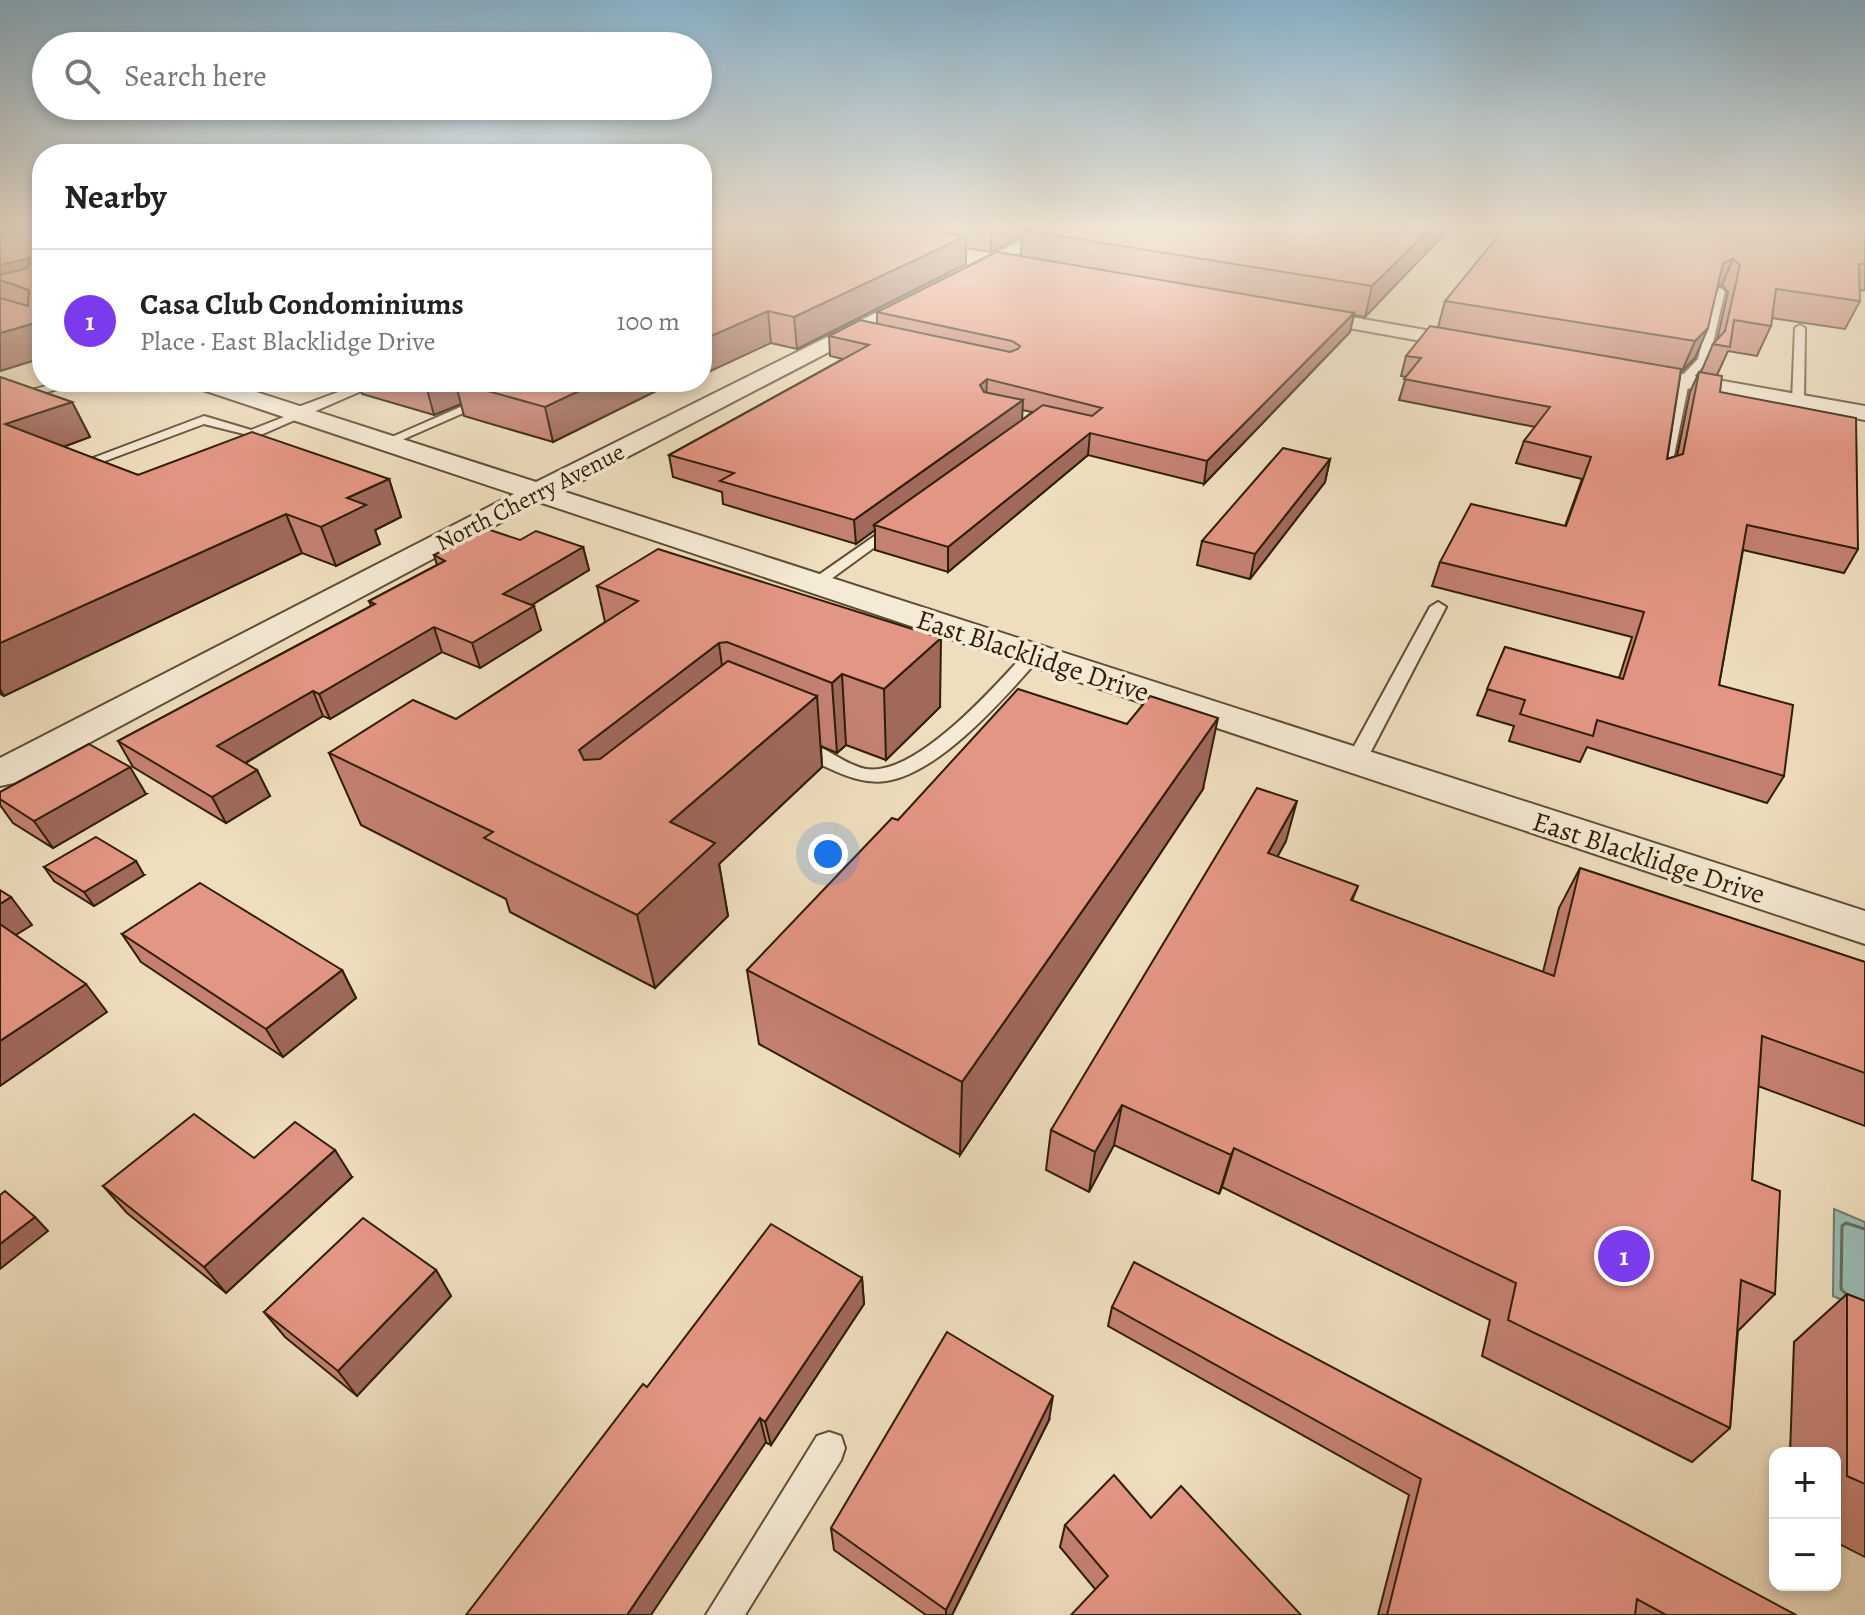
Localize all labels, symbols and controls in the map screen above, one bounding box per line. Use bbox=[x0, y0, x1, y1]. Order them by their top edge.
search box bbox=[32, 32, 712, 120]
icon: search bbox=[60, 54, 104, 98]
text: Search here bbox=[124, 56, 267, 96]
text: Nearby bbox=[64, 173, 167, 220]
text: Casa Club Condominiums bbox=[140, 284, 464, 324]
text: 1 bbox=[85, 304, 95, 339]
text: 100 m bbox=[617, 304, 680, 339]
text: Place · East Blacklidge Drive bbox=[140, 324, 435, 359]
street label: North Cherry Avenue bbox=[430, 436, 630, 558]
street label: East Blacklidge Drive bbox=[912, 600, 1154, 711]
street label: East Blacklidge Drive bbox=[1528, 802, 1770, 913]
your location bbox=[808, 834, 848, 874]
pin: 1 bbox=[1598, 1226, 1650, 1286]
map controls bbox=[1769, 1447, 1841, 1591]
button: + bbox=[1769, 1447, 1841, 1519]
button: − bbox=[1769, 1519, 1841, 1591]

